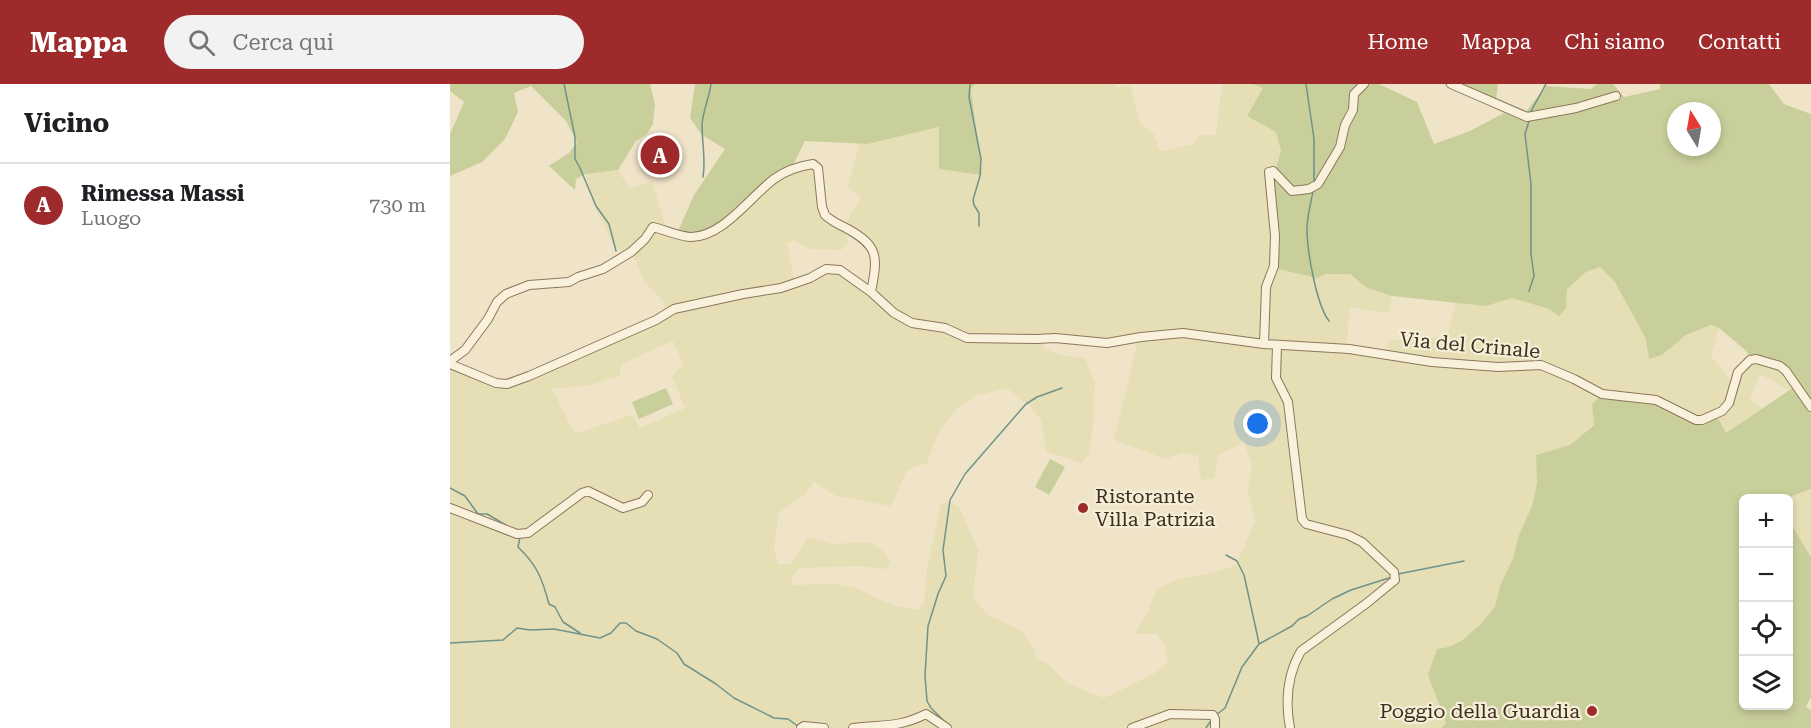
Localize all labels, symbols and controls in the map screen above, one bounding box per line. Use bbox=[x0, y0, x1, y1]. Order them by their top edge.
search box bbox=[164, 15, 584, 69]
text: Mappa bbox=[30, 26, 128, 59]
icon: search bbox=[185, 26, 218, 59]
text: Cerca qui bbox=[233, 30, 334, 55]
text: Home bbox=[1367, 30, 1428, 54]
text: Mappa bbox=[1461, 30, 1531, 54]
text: Chi siamo bbox=[1564, 30, 1665, 54]
text: Contatti bbox=[1698, 30, 1781, 54]
north arrow bbox=[1667, 102, 1721, 156]
text: Vicino bbox=[24, 108, 109, 138]
pin: A bbox=[640, 132, 680, 178]
text: Rimessa Massi bbox=[81, 181, 244, 206]
text: A bbox=[36, 193, 51, 217]
text: 730 m bbox=[369, 193, 426, 217]
text: Luogo bbox=[81, 206, 141, 230]
street label: Via del Crinale bbox=[1399, 327, 1541, 363]
your location bbox=[1243, 409, 1272, 438]
place label: Ristorante Villa Patrizia bbox=[1095, 484, 1215, 531]
map controls bbox=[1739, 494, 1793, 710]
button: + bbox=[1739, 494, 1793, 548]
marker: Ristorante Villa Patrizia bbox=[1076, 501, 1090, 515]
button: − bbox=[1739, 548, 1793, 602]
button: locate bbox=[1739, 602, 1793, 656]
button: layers bbox=[1739, 656, 1793, 710]
place label: Poggio della Guardia bbox=[1379, 699, 1580, 723]
marker: Poggio della Guardia bbox=[1585, 704, 1599, 718]

